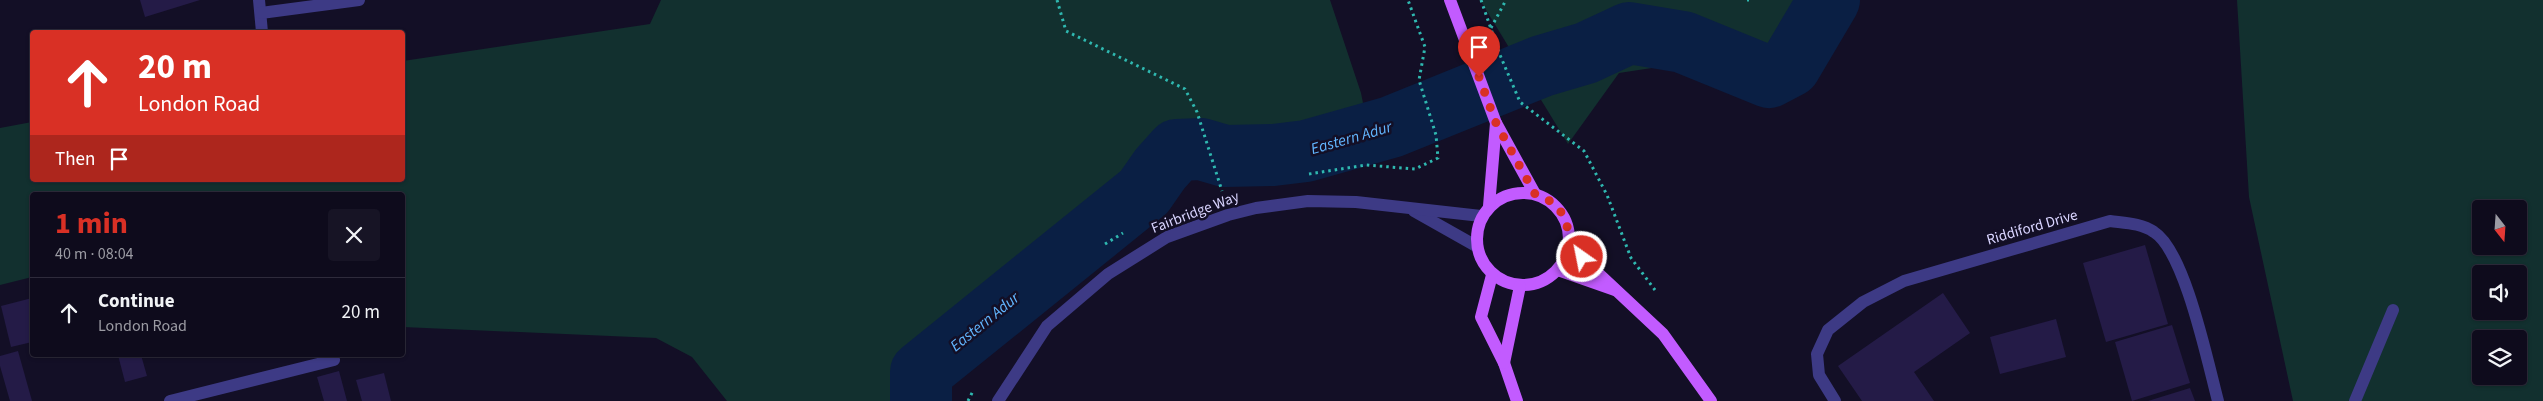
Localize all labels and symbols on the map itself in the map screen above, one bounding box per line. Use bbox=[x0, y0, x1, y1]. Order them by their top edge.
pin bbox=[1458, 26, 1500, 77]
water label: Eastern Adur bbox=[1308, 115, 1396, 160]
street label: Fairbridge Way bbox=[1148, 186, 1242, 239]
north arrow bbox=[2472, 200, 2528, 255]
street label: Riddiford Drive bbox=[1984, 204, 2080, 251]
position arrow bbox=[1555, 230, 1607, 282]
water label: Eastern Adur bbox=[945, 286, 1025, 357]

